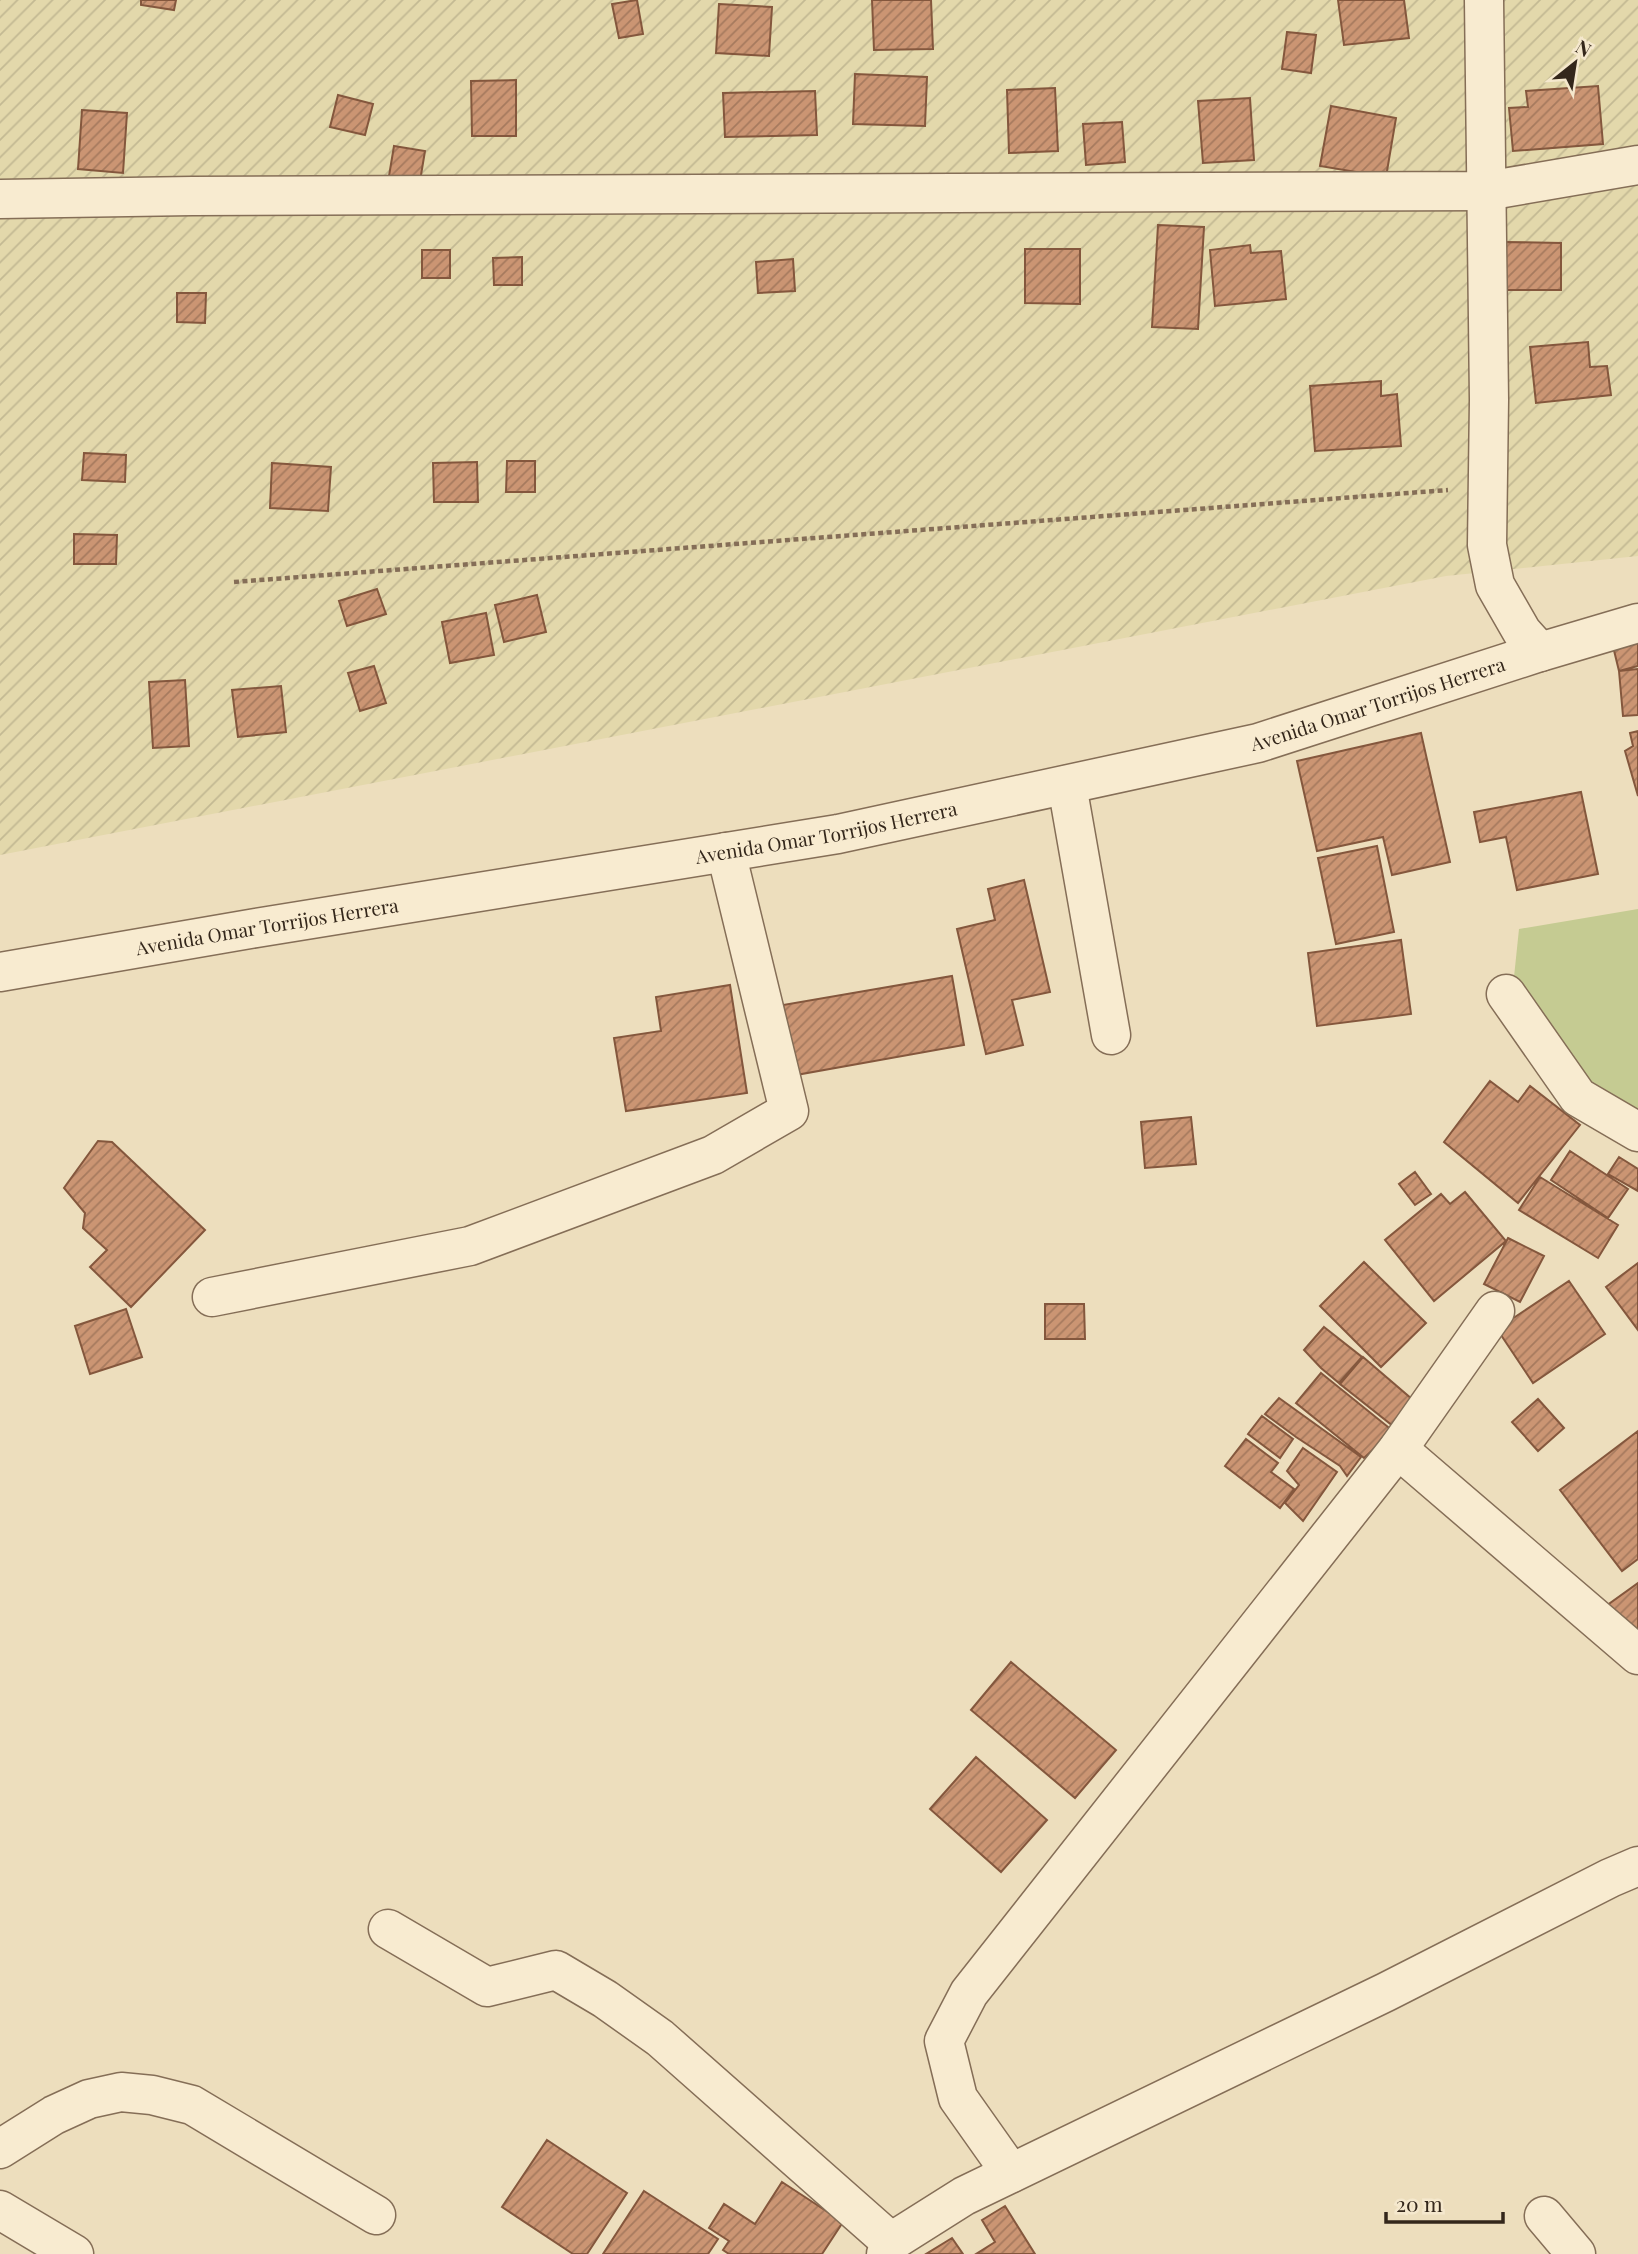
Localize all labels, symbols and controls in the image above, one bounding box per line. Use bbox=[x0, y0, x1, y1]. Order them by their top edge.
north arrow bbox=[1540, 28, 1610, 98]
text: N bbox=[1572, 33, 1597, 62]
street label: Avenida Omar Torrijos Herrera bbox=[1247, 650, 1509, 756]
street label: Avenida Omar Torrijos Herrera bbox=[692, 794, 960, 869]
street label: Avenida Omar Torrijos Herrera bbox=[133, 891, 401, 961]
scale bar bbox=[1386, 2180, 1503, 2224]
text: 20 m bbox=[1396, 2189, 1443, 2217]

